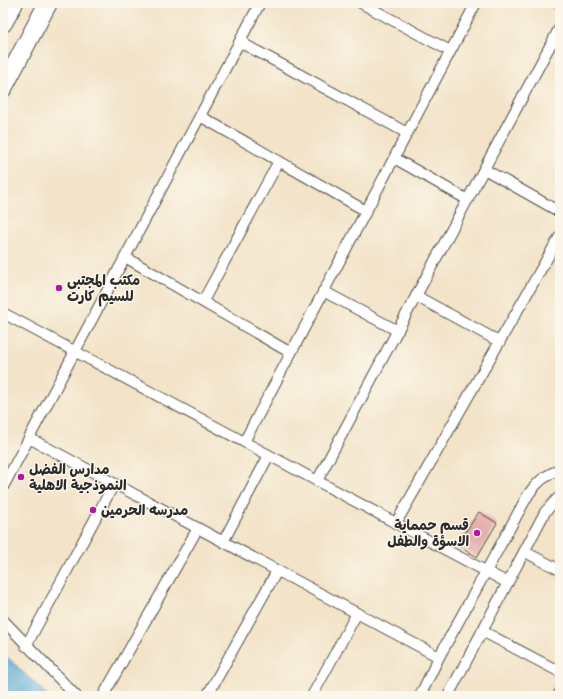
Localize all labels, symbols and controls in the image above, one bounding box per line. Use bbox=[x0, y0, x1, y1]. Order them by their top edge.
place label: مكتب المجتبى للسيم كارت bbox=[67, 272, 140, 307]
marker: مكتب المجتبى للسيم كارت bbox=[54, 283, 64, 293]
place label: مدارس الفضل النموذجية الاهلية bbox=[29, 461, 127, 494]
marker: مدارس الفضل النموذجية الاهلية bbox=[16, 472, 26, 482]
place label: مدرسه الحرمين bbox=[101, 502, 188, 519]
marker: مدرسه الحرمين bbox=[88, 505, 98, 515]
place label: قسم حمماية الاسؤة والطفل bbox=[387, 517, 469, 551]
marker: قسم حمماية الاسؤة والطفل bbox=[472, 528, 482, 538]

